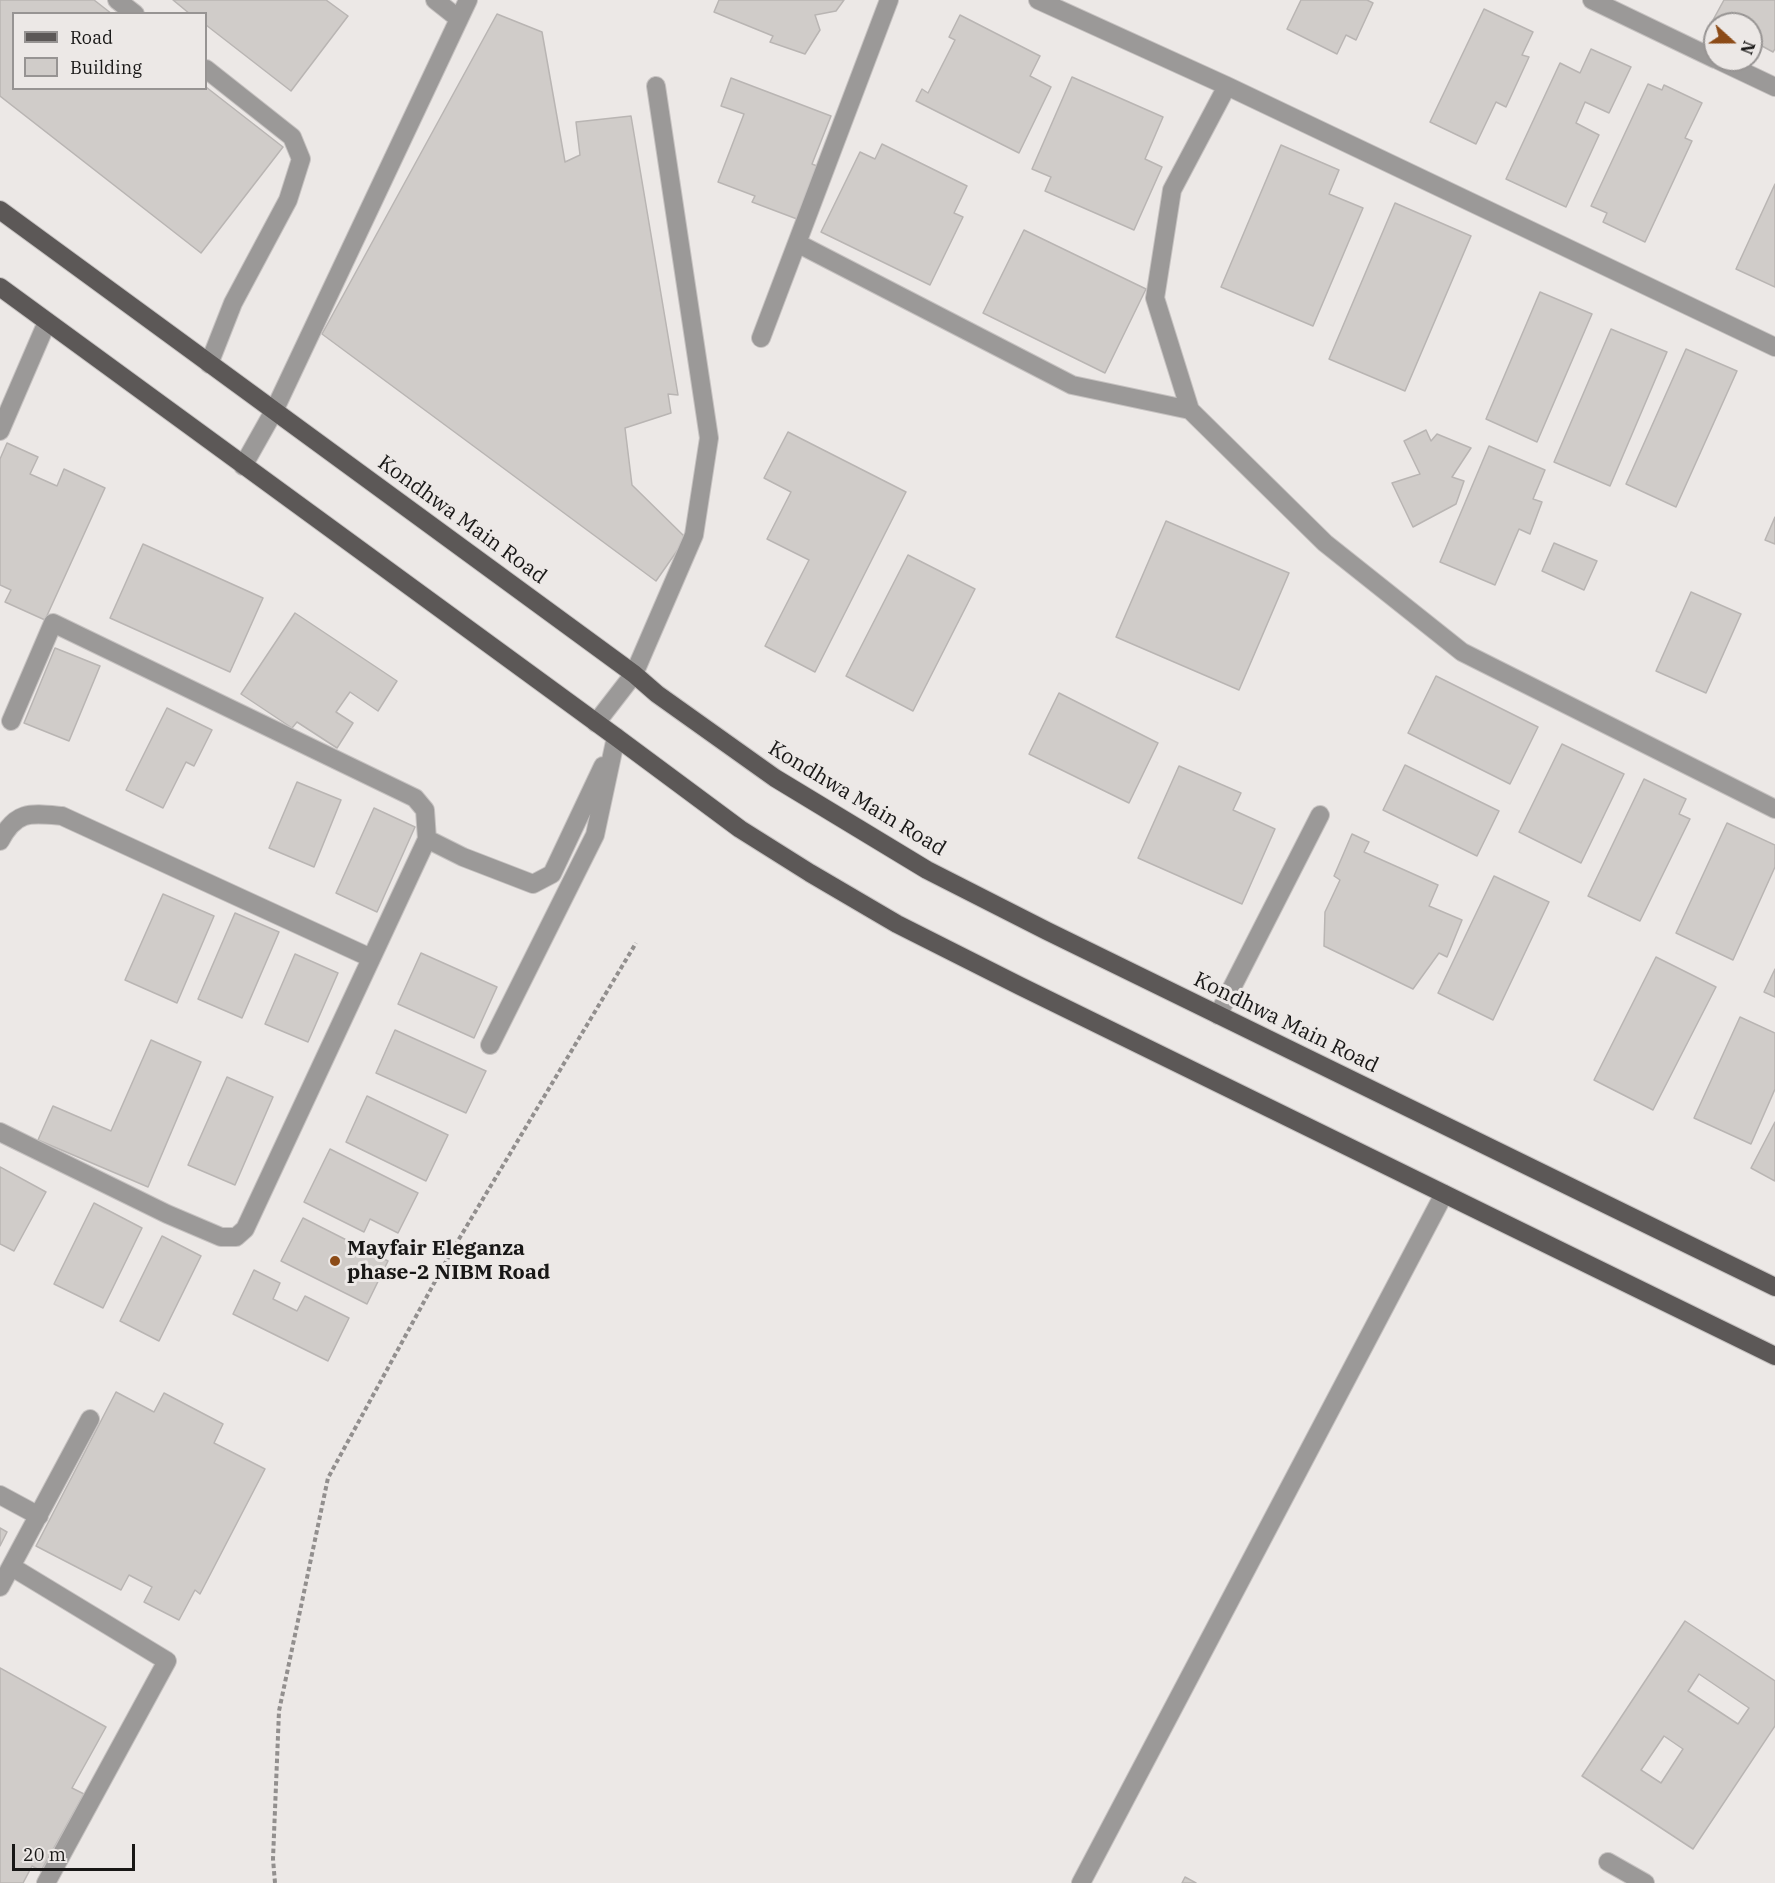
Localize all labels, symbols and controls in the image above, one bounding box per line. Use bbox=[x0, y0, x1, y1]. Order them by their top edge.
legend bbox=[12, 12, 207, 90]
north arrow bbox=[1703, 12, 1763, 72]
text: Road bbox=[70, 26, 113, 49]
text: N bbox=[1736, 38, 1760, 57]
text: Building bbox=[70, 56, 142, 79]
street label: Kondhwa Main Road bbox=[373, 450, 551, 590]
street label: Kondhwa Main Road bbox=[764, 736, 950, 862]
street label: Kondhwa Main Road bbox=[1189, 967, 1383, 1079]
place label: Mayfair Eleganza phase-2 NIBM Road bbox=[347, 1236, 550, 1286]
marker: Mayfair Eleganza phase-2 NIBM Road bbox=[328, 1254, 342, 1268]
scale bar bbox=[15, 1832, 138, 1870]
text: 20 m bbox=[23, 1843, 66, 1866]

